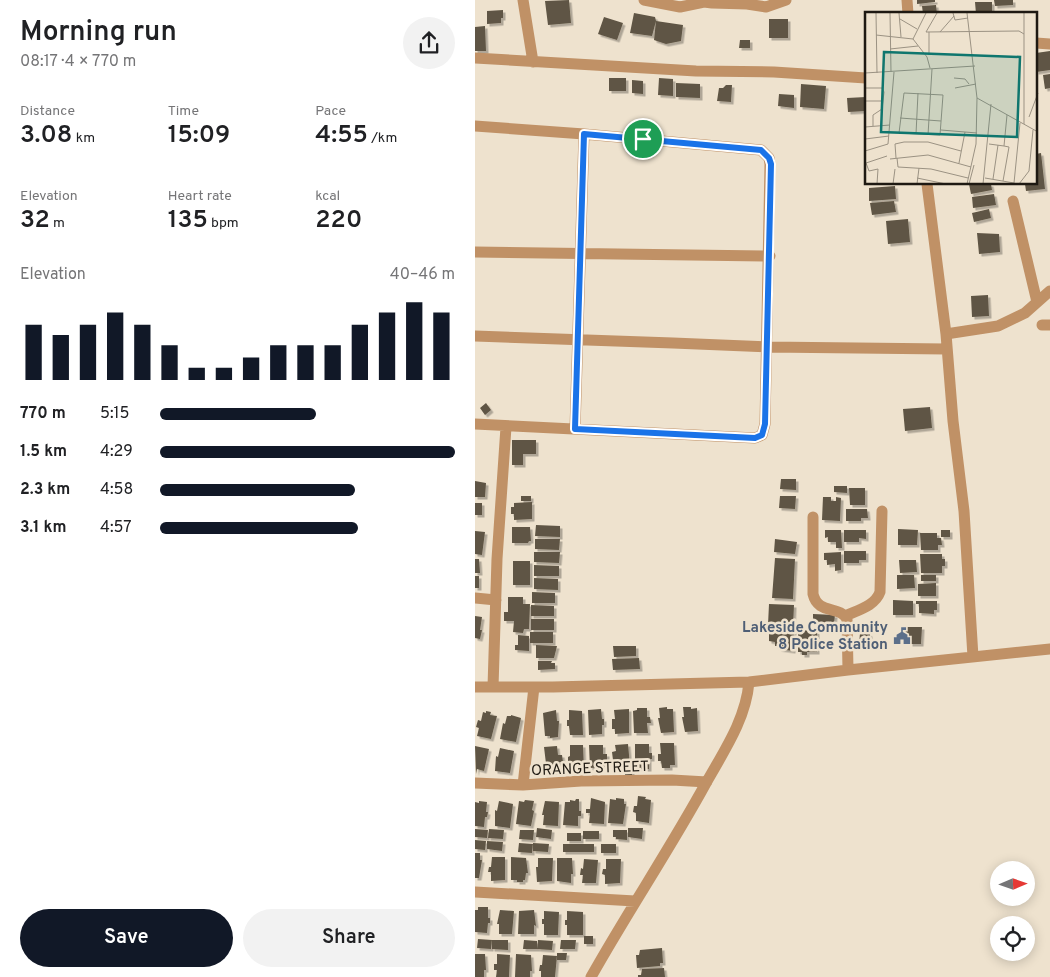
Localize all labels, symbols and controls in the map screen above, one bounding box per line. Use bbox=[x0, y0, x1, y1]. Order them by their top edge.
inset map bbox=[865, 12, 1037, 185]
text: Morning run bbox=[20, 15, 177, 51]
button: share bbox=[403, 17, 455, 69]
text: 08:17 · 4 × 770 m bbox=[20, 52, 136, 72]
text: Distance bbox=[20, 103, 75, 120]
text: Time bbox=[168, 103, 199, 120]
text: Pace bbox=[315, 103, 346, 120]
pin bbox=[622, 118, 664, 160]
text: 3.08 bbox=[20, 120, 72, 152]
text: 15:09 bbox=[168, 120, 230, 152]
text: 4:55 bbox=[315, 120, 368, 152]
icon: arrive bbox=[629, 125, 657, 153]
text: km bbox=[72, 130, 95, 147]
text: /km bbox=[368, 130, 397, 147]
text: Elevation bbox=[20, 188, 78, 205]
text: Heart rate bbox=[168, 188, 232, 205]
text: kcal bbox=[315, 188, 340, 205]
text: 32 bbox=[20, 205, 50, 237]
text: 135 bbox=[168, 205, 208, 237]
text: 220 bbox=[315, 205, 362, 237]
text: m bbox=[50, 215, 65, 232]
text: bpm bbox=[208, 215, 239, 232]
text: Elevation bbox=[20, 265, 86, 285]
text: 40–46 m bbox=[390, 265, 455, 285]
text: 770 m bbox=[20, 404, 66, 424]
text: 5:15 bbox=[100, 404, 129, 424]
text: 1.5 km bbox=[20, 442, 67, 462]
text: 4:29 bbox=[100, 442, 133, 462]
text: 2.3 km bbox=[20, 480, 70, 500]
text: 4:58 bbox=[100, 480, 133, 500]
text: 3.1 km bbox=[20, 518, 67, 538]
text: 4:57 bbox=[100, 518, 132, 538]
place label: Lakeside Community 8 Police Station bbox=[742, 619, 888, 655]
public building icon: Lakeside Community 8 Police Station bbox=[892, 626, 912, 646]
street label: ORANGE STREET bbox=[531, 758, 649, 781]
north arrow bbox=[990, 861, 1035, 906]
map controls bbox=[990, 861, 1035, 961]
button: Save bbox=[20, 909, 233, 967]
button: Share bbox=[243, 909, 455, 967]
button: locate bbox=[990, 916, 1035, 961]

